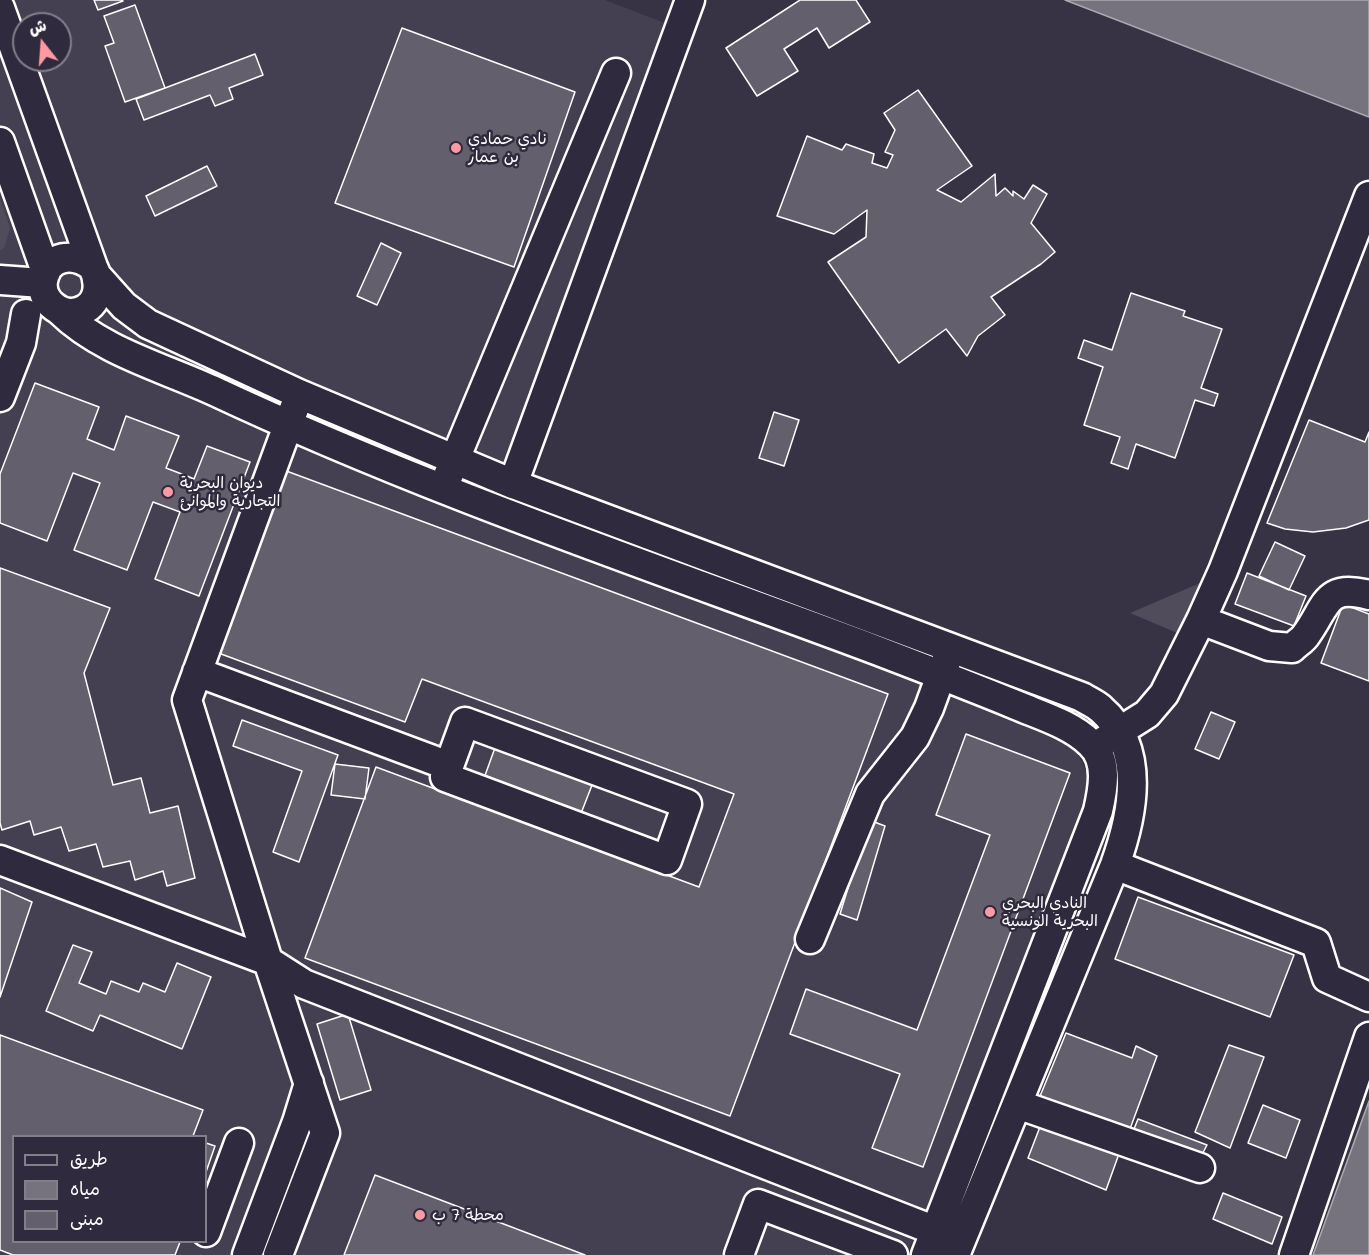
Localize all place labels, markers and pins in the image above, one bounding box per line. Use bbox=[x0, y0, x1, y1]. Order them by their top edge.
place label: نادي حمادي بن عمار bbox=[468, 129, 547, 167]
marker: نادي حمادي بن عمار bbox=[449, 141, 463, 155]
place label: ديوان البحرية التجارية والموانئ bbox=[180, 473, 280, 511]
marker: ديوان البحرية التجارية والموانئ bbox=[161, 485, 175, 499]
place label: النادي البحري البحرية الونسية bbox=[1002, 893, 1098, 931]
marker: النادي البحري البحرية الونسية bbox=[983, 905, 997, 919]
place label: محطة 7 ب bbox=[432, 1205, 504, 1225]
marker: محطة 7 ب bbox=[413, 1208, 427, 1222]

